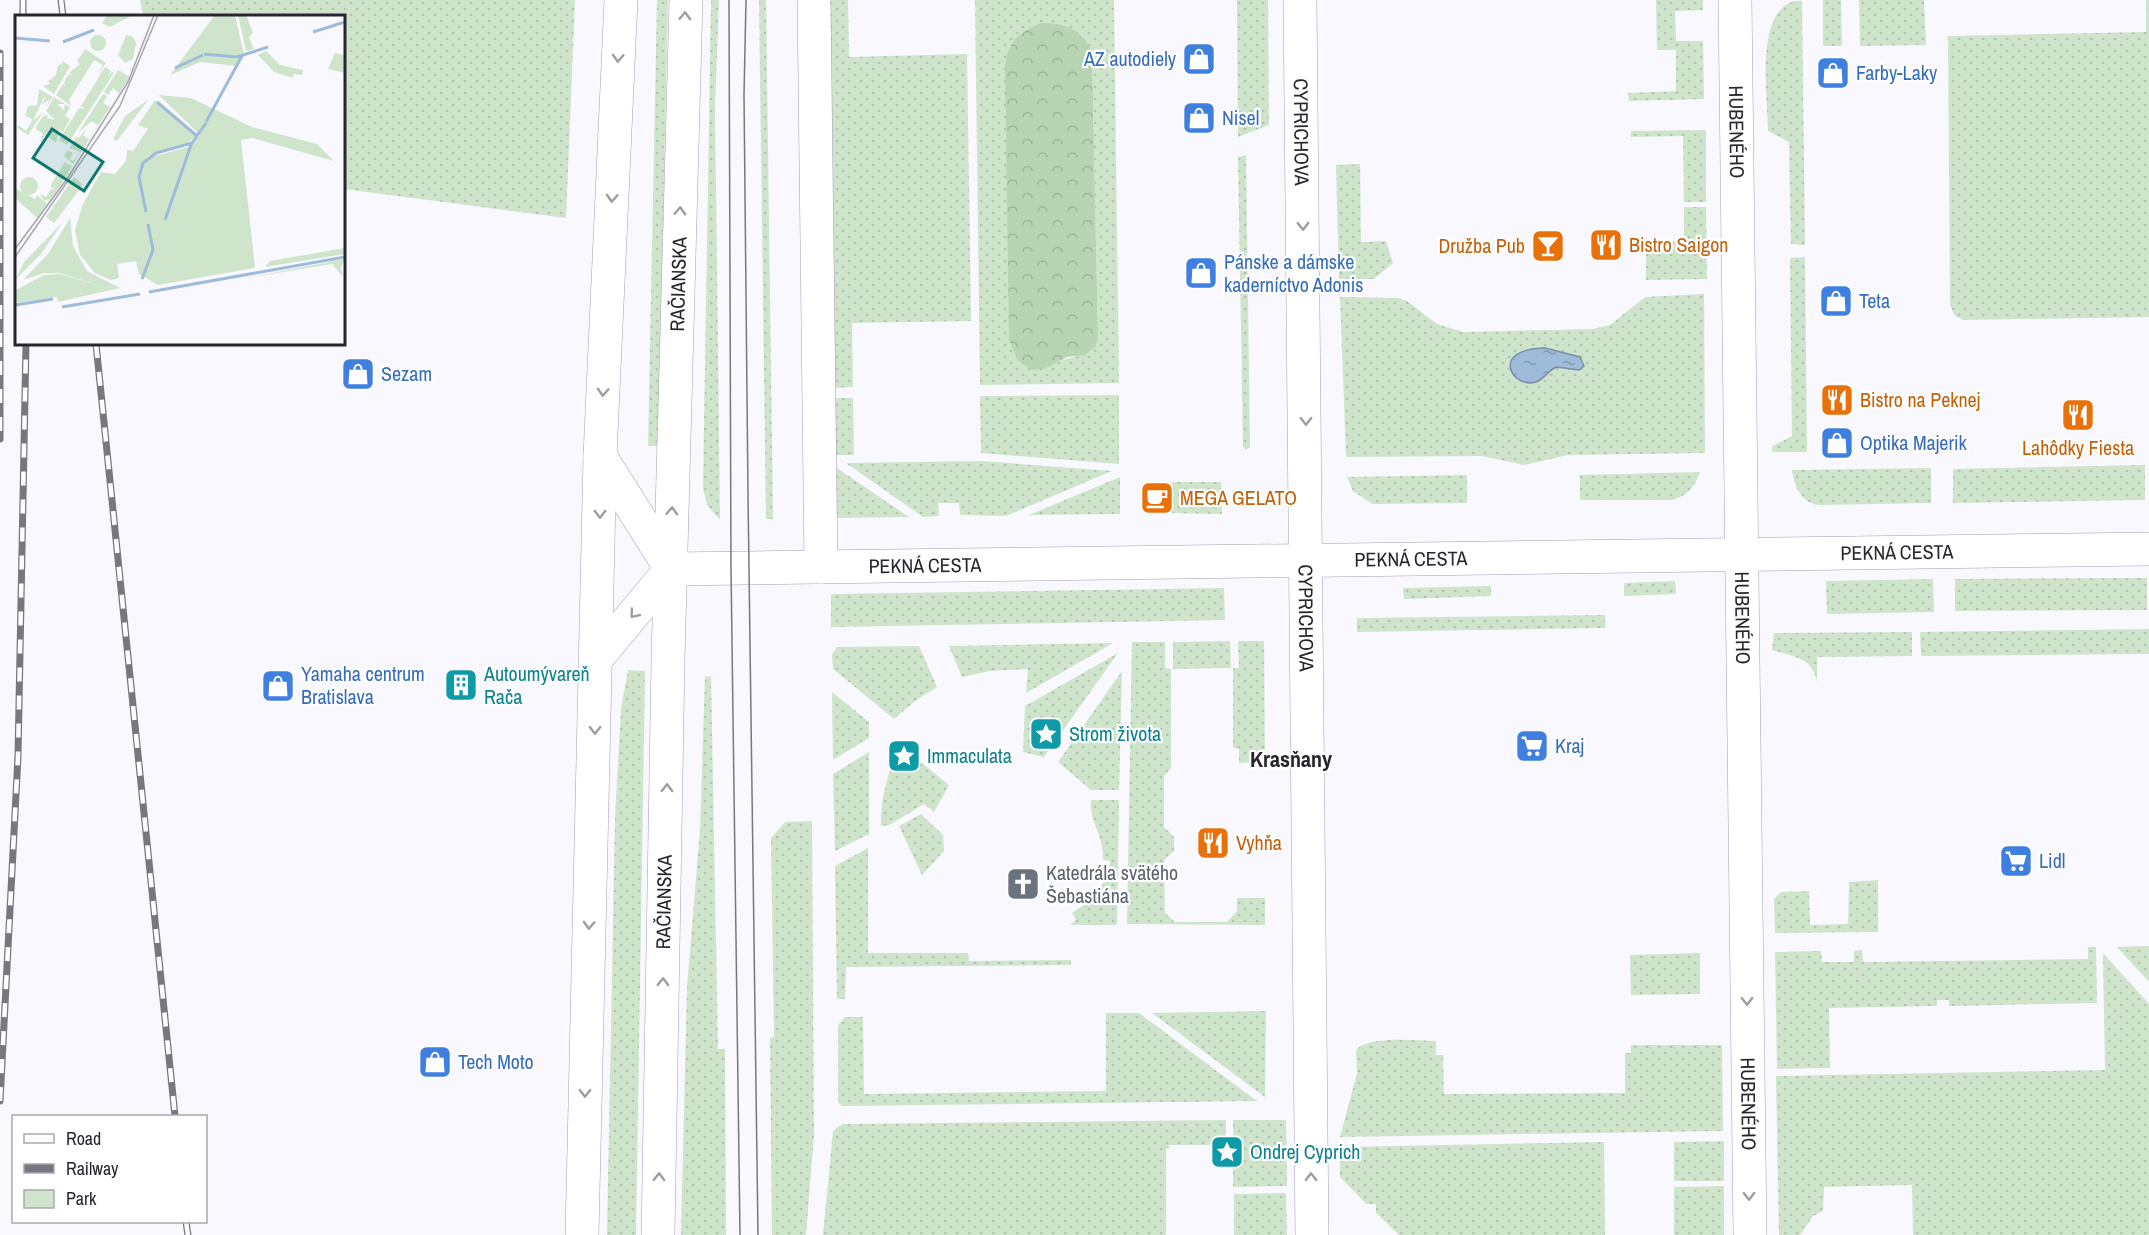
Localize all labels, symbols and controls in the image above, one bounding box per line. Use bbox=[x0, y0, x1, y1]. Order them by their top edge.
one-way arrow bbox=[679, 12, 692, 21]
inset map bbox=[15, 15, 345, 345]
shop icon: AZ autodiely bbox=[1181, 41, 1217, 77]
place label: AZ autodiely bbox=[1083, 45, 1177, 72]
one-way arrow bbox=[612, 54, 625, 63]
shop icon: Farby-Laky bbox=[1815, 55, 1851, 91]
place label: Farby-Laky bbox=[1856, 59, 1938, 86]
street label: CYPRICHOVA bbox=[1288, 78, 1316, 186]
street label: HUBENÉHO bbox=[1723, 85, 1751, 179]
shop icon: Nisel bbox=[1181, 100, 1217, 136]
place label: Nisel bbox=[1222, 104, 1259, 131]
one-way arrow bbox=[605, 193, 618, 202]
one-way arrow bbox=[674, 207, 687, 216]
one-way arrow bbox=[1297, 222, 1309, 231]
restaurant icon: Bistro Saigon bbox=[1588, 227, 1624, 263]
bar icon: Družba Pub bbox=[1530, 228, 1566, 264]
place label: Bistro Saigon bbox=[1629, 231, 1728, 258]
place label: Družba Pub bbox=[1438, 232, 1525, 259]
street label: RAČIANSKA bbox=[663, 236, 693, 332]
place label: Pánske a dámske kaderníctvo Adonis bbox=[1224, 248, 1364, 298]
shop icon: Pánske a dámske kaderníctvo Adonis bbox=[1183, 255, 1219, 291]
shop icon: Teta bbox=[1818, 283, 1854, 319]
place label: Teta bbox=[1859, 287, 1890, 314]
shop icon: Sezam bbox=[340, 356, 376, 392]
place label: Sezam bbox=[381, 360, 432, 387]
restaurant icon: Bistro na Peknej bbox=[1819, 382, 1855, 418]
place label: Bistro na Peknej bbox=[1860, 386, 1980, 413]
one-way arrow bbox=[596, 388, 609, 397]
restaurant icon: Lahôdky Fiesta bbox=[2060, 397, 2096, 433]
one-way arrow bbox=[1299, 417, 1312, 426]
shop icon: Optika Majerik bbox=[1819, 425, 1855, 461]
place label: Optika Majerik bbox=[1860, 429, 1967, 456]
place label: Lahôdky Fiesta bbox=[2022, 434, 2134, 461]
cafe icon: MEGA GELATO bbox=[1139, 480, 1175, 516]
place label: MEGA GELATO bbox=[1180, 484, 1297, 511]
one-way arrow bbox=[666, 506, 679, 515]
one-way arrow bbox=[594, 510, 606, 519]
street label: PEKNÁ CESTA bbox=[1840, 538, 1954, 566]
street label: PEKNÁ CESTA bbox=[1354, 544, 1468, 573]
street label: PEKNÁ CESTA bbox=[868, 551, 982, 579]
street label: CYPRICHOVA bbox=[1292, 564, 1321, 672]
street label: HUBENÉHO bbox=[1729, 571, 1757, 665]
one-way arrow bbox=[630, 607, 641, 618]
place label: Yamaha centrum Bratislava bbox=[301, 660, 425, 710]
place label: Autoumývareň Rača bbox=[483, 660, 590, 710]
building icon: Autoumývareň Rača bbox=[443, 667, 479, 703]
shop icon: Yamaha centrum Bratislava bbox=[260, 668, 296, 704]
place icon: Strom života bbox=[1028, 716, 1064, 752]
place label: Strom života bbox=[1069, 720, 1161, 747]
one-way arrow bbox=[589, 726, 601, 735]
supermarket icon: Kraj bbox=[1514, 728, 1550, 764]
place label: Kraj bbox=[1555, 732, 1584, 759]
place icon: Immaculata bbox=[886, 738, 922, 774]
place label: Immaculata bbox=[927, 742, 1012, 769]
district label: Krasňany bbox=[1250, 744, 1332, 774]
one-way arrow bbox=[660, 783, 673, 792]
restaurant icon: Vyhňa bbox=[1195, 825, 1231, 861]
place label: Vyhňa bbox=[1236, 829, 1282, 856]
supermarket icon: Lidl bbox=[1998, 843, 2034, 879]
place label: Lidl bbox=[2039, 847, 2065, 874]
street label: RAČIANSKA bbox=[649, 854, 678, 950]
place label: Katedrála svätého Šebastiána bbox=[1046, 859, 1178, 909]
church icon: Katedrála svätého Šebastiána bbox=[1005, 866, 1041, 902]
one-way arrow bbox=[583, 921, 595, 930]
one-way arrow bbox=[656, 977, 669, 986]
one-way arrow bbox=[1741, 997, 1753, 1006]
shop icon: Tech Moto bbox=[417, 1044, 453, 1080]
place label: Tech Moto bbox=[458, 1048, 534, 1075]
street label: HUBENÉHO bbox=[1735, 1057, 1763, 1151]
one-way arrow bbox=[579, 1089, 591, 1098]
legend bbox=[12, 1115, 207, 1223]
text: Road bbox=[66, 1126, 101, 1151]
place icon: Ondrej Cyprich bbox=[1209, 1134, 1245, 1170]
place label: Ondrej Cyprich bbox=[1250, 1138, 1360, 1165]
text: Railway bbox=[66, 1156, 119, 1181]
one-way arrow bbox=[653, 1172, 665, 1181]
one-way arrow bbox=[1305, 1172, 1317, 1181]
text: Park bbox=[66, 1186, 97, 1211]
one-way arrow bbox=[1743, 1192, 1755, 1201]

